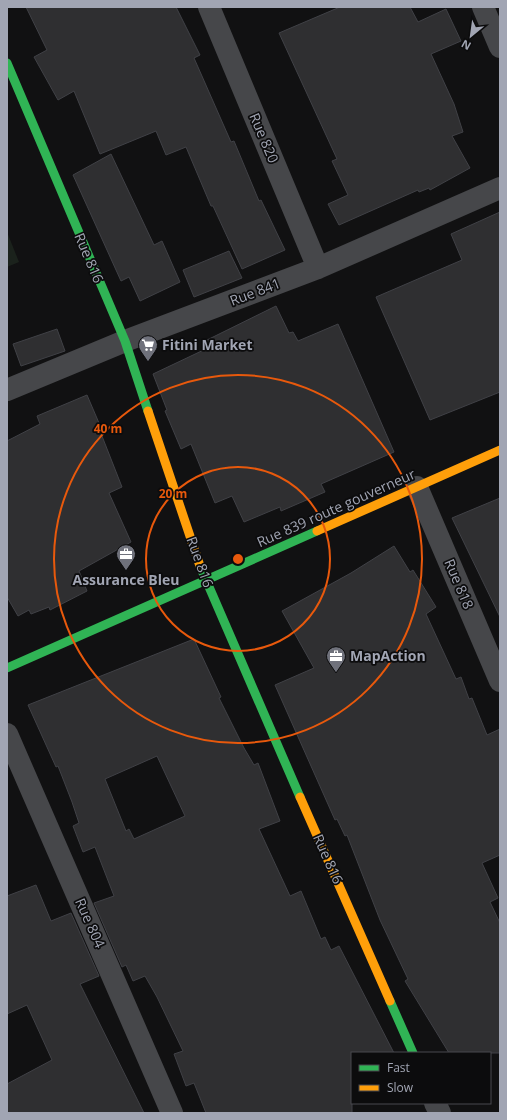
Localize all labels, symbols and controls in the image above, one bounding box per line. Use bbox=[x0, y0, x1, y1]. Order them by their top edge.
north arrow bbox=[451, 16, 491, 56]
text: N bbox=[458, 36, 473, 54]
street label: Rue 820 bbox=[245, 110, 284, 166]
street label: Rue 816 bbox=[70, 230, 109, 286]
street label: Rue 841 bbox=[227, 273, 283, 310]
supermarket icon: Fitini Market bbox=[137, 334, 159, 362]
place label: Fitini Market bbox=[162, 335, 252, 354]
text: 40 m bbox=[94, 420, 122, 437]
street label: Rue 839 route gouverneur bbox=[254, 464, 418, 551]
text: 20 m bbox=[159, 485, 187, 502]
street label: Rue 816 bbox=[183, 534, 218, 590]
office icon: Assurance Bleu bbox=[115, 543, 137, 571]
centre of rings bbox=[231, 552, 245, 566]
street label: Rue 818 bbox=[440, 556, 479, 612]
place label: Assurance Bleu bbox=[72, 570, 180, 589]
office icon: MapAction bbox=[325, 645, 347, 673]
place label: MapAction bbox=[350, 646, 426, 665]
street label: Rue 816 bbox=[309, 831, 348, 887]
street label: Rue 804 bbox=[71, 895, 110, 951]
legend bbox=[351, 1052, 491, 1104]
text: Fast bbox=[387, 1059, 410, 1076]
text: Slow bbox=[387, 1079, 414, 1096]

